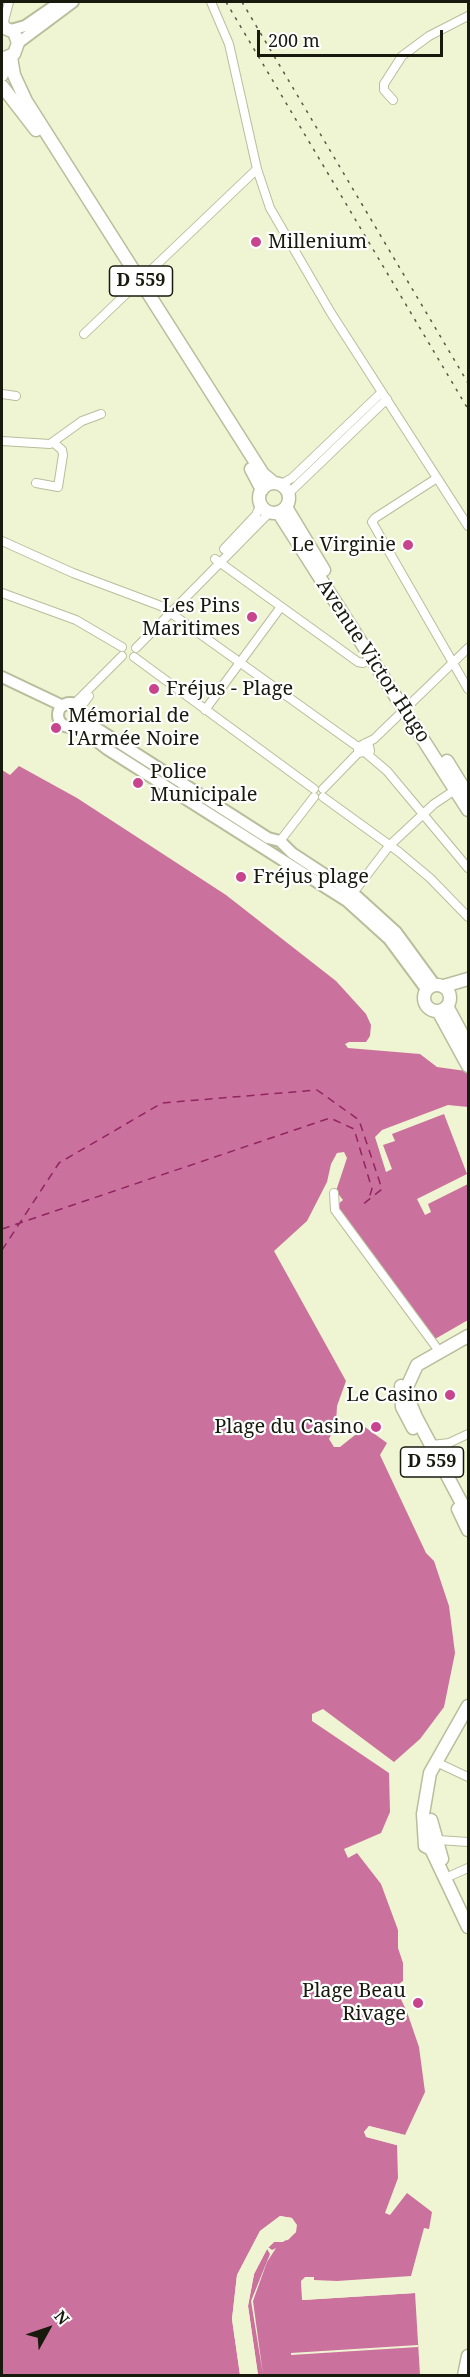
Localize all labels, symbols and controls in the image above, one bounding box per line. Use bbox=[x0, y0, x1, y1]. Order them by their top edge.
scale bar bbox=[260, 18, 446, 56]
text: 200 m bbox=[268, 28, 320, 52]
place label: Millenium bbox=[268, 230, 367, 254]
marker: Millenium bbox=[249, 235, 263, 249]
road number: D 559 bbox=[110, 266, 172, 296]
place label: Le Virginie bbox=[291, 533, 396, 557]
marker: Le Virginie bbox=[401, 538, 415, 552]
street label: Avenue Victor Hugo bbox=[311, 575, 435, 747]
place label: Les Pins Maritimes bbox=[142, 594, 240, 641]
marker: Les Pins Maritimes bbox=[245, 610, 259, 624]
place label: Fréjus - Plage bbox=[166, 677, 293, 701]
marker: Fréjus - Plage bbox=[147, 682, 161, 696]
place label: Mémorial de l'Armée Noire bbox=[68, 704, 199, 751]
marker: Mémorial de l'Armée Noire bbox=[49, 721, 63, 735]
place label: Police Municipale bbox=[150, 760, 257, 807]
marker: Police Municipale bbox=[131, 776, 145, 790]
place label: Fréjus plage bbox=[253, 865, 369, 889]
marker: Fréjus plage bbox=[234, 870, 248, 884]
place label: Le Casino bbox=[346, 1383, 438, 1407]
marker: Le Casino bbox=[443, 1388, 457, 1402]
place label: Plage du Casino bbox=[214, 1415, 364, 1439]
marker: Plage du Casino bbox=[369, 1420, 383, 1434]
road number: D 559 bbox=[400, 1447, 464, 1477]
place label: Plage Beau Rivage bbox=[302, 1979, 406, 2026]
marker: Plage Beau Rivage bbox=[411, 1996, 425, 2010]
north arrow bbox=[18, 2299, 78, 2359]
text: N bbox=[49, 2306, 74, 2329]

